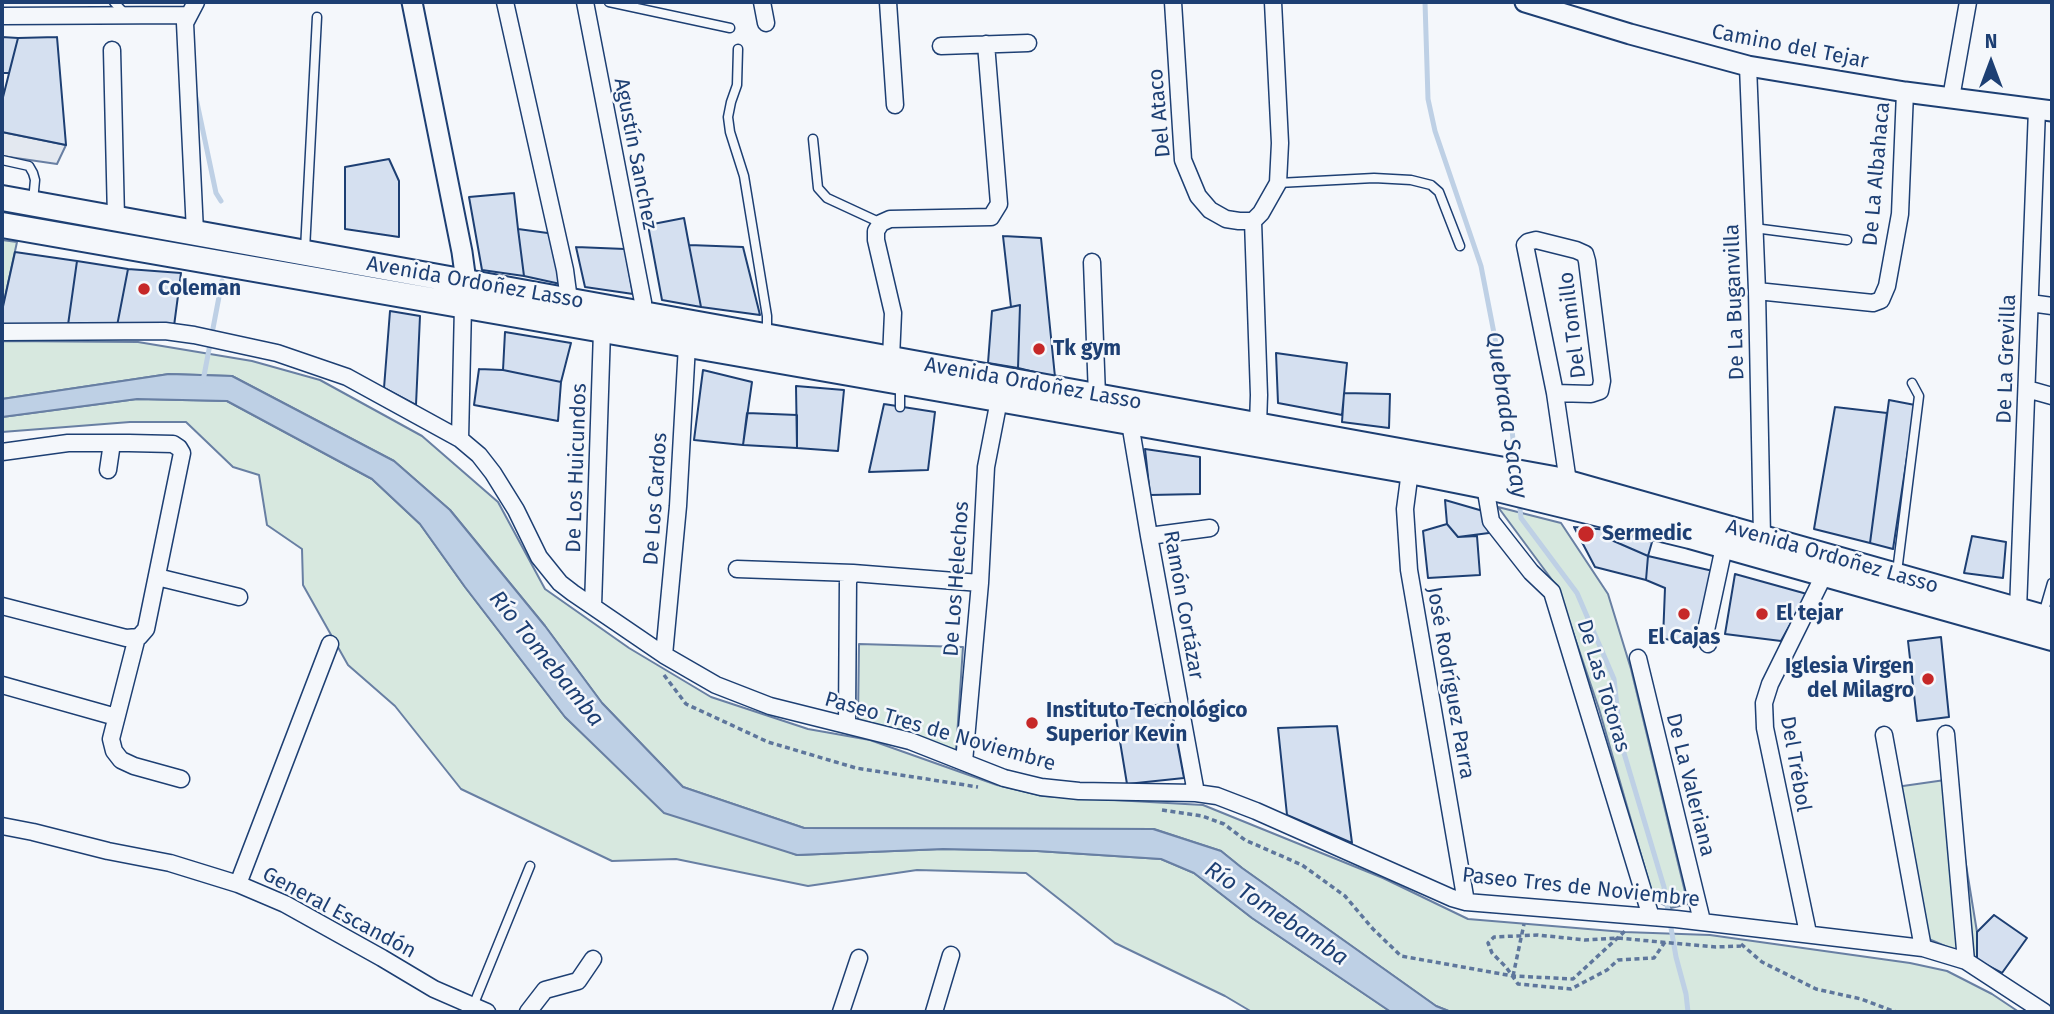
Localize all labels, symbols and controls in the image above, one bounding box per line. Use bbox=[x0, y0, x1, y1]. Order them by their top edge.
street label: Camino del Tejar bbox=[1709, 19, 1871, 75]
north arrow bbox=[1956, 28, 2026, 98]
text: N bbox=[1985, 30, 1997, 53]
street label: Del Ataco bbox=[1144, 67, 1176, 159]
street label: Agustín Sanchez bbox=[608, 76, 662, 232]
street label: De La Albahaca bbox=[1858, 101, 1896, 247]
street label: De La Buganvilla bbox=[1720, 223, 1750, 381]
street label: Avenida Ordoñez Lasso bbox=[365, 252, 585, 314]
street label: Del Tomillo bbox=[1554, 270, 1592, 380]
place label: Coleman bbox=[158, 276, 241, 302]
marker: Coleman bbox=[136, 281, 152, 297]
street label: De La Grevilla bbox=[1992, 294, 2022, 424]
water label: Quebrada Sacay bbox=[1479, 330, 1533, 500]
place label: Tk gym bbox=[1053, 336, 1121, 362]
marker: Tk gym bbox=[1031, 341, 1047, 357]
street label: Avenida Ordoñez Lasso bbox=[923, 353, 1143, 415]
street label: De Los Huicundos bbox=[561, 383, 593, 553]
street label: De Los Cardos bbox=[639, 432, 673, 566]
street label: De Los Helechos bbox=[939, 500, 975, 658]
street label: Avenida Ordoñez Lasso bbox=[1723, 515, 1941, 599]
place label: Sermedic bbox=[1602, 521, 1692, 547]
marker: Sermedic bbox=[1576, 524, 1596, 544]
street label: Ramón Cortázar bbox=[1157, 528, 1209, 682]
water label: Río Tomebamba bbox=[483, 585, 609, 733]
street label: José Rodríguez Parra bbox=[1421, 585, 1479, 781]
place label: El tejar bbox=[1776, 601, 1843, 627]
marker: El Cajas bbox=[1676, 606, 1692, 622]
marker: El tejar bbox=[1754, 606, 1770, 622]
street label: De Las Totoras bbox=[1571, 617, 1635, 755]
place label: El Cajas bbox=[1648, 625, 1720, 651]
place label: Iglesia Virgen del Milagro bbox=[1785, 654, 1914, 704]
marker: Iglesia Virgen del Milagro bbox=[1920, 671, 1936, 687]
street label: Paseo Tres de Noviembre bbox=[822, 687, 1058, 777]
place label: Instituto Tecnológico Superior Kevin bbox=[1046, 698, 1248, 748]
street label: De La Valeriana bbox=[1660, 711, 1720, 859]
street label: Del Trébol bbox=[1774, 714, 1816, 814]
marker: Instituto Tecnológico Superior Kevin bbox=[1024, 715, 1040, 731]
water label: Río Tomebamba bbox=[1199, 856, 1353, 972]
street label: General Escandón bbox=[258, 862, 420, 964]
street label: Paseo Tres de Noviembre bbox=[1461, 863, 1701, 913]

